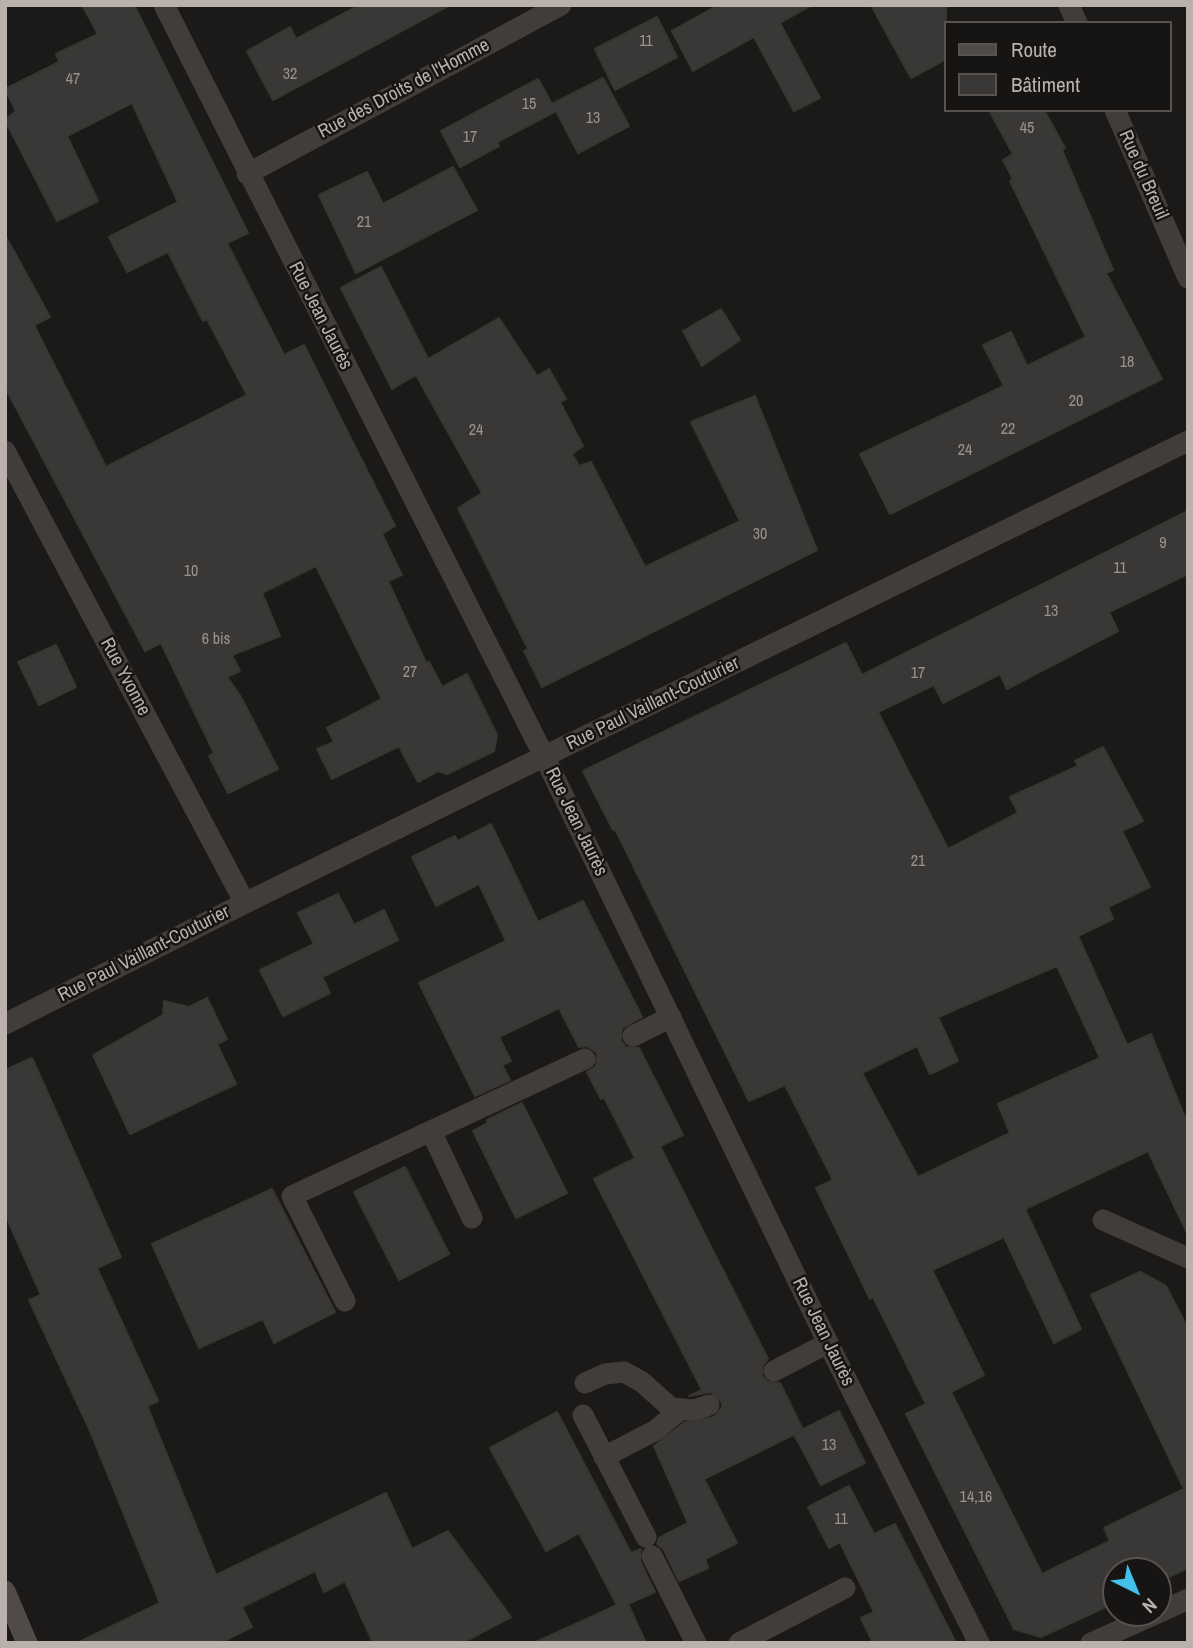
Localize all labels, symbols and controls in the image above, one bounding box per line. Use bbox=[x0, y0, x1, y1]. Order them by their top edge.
legend bbox=[944, 21, 1172, 112]
house number: 11 bbox=[639, 32, 653, 52]
street label: Rue des Droits de l'Homme bbox=[314, 34, 494, 144]
text: Route bbox=[1011, 35, 1057, 64]
house number: 32 bbox=[283, 65, 297, 85]
house number: 47 bbox=[66, 70, 80, 90]
text: Bâtiment bbox=[1011, 70, 1080, 99]
house number: 15 bbox=[522, 95, 536, 115]
house number: 13 bbox=[586, 109, 600, 129]
house number: 45 bbox=[1020, 119, 1034, 139]
street label: Rue du Breuil bbox=[1113, 127, 1173, 223]
house number: 17 bbox=[463, 128, 477, 148]
house number: 21 bbox=[357, 213, 371, 233]
street label: Rue Jean Jaurès bbox=[283, 258, 357, 374]
house number: 18 bbox=[1120, 353, 1134, 373]
house number: 20 bbox=[1069, 392, 1083, 412]
house number: 22 bbox=[1001, 420, 1015, 440]
house number: 24 bbox=[469, 421, 483, 441]
house number: 24 bbox=[958, 441, 972, 461]
house number: 30 bbox=[753, 525, 767, 545]
house number: 9 bbox=[1159, 534, 1167, 554]
house number: 11 bbox=[1113, 559, 1127, 579]
house number: 10 bbox=[184, 562, 198, 582]
house number: 13 bbox=[1044, 602, 1058, 622]
house number: 6 bis bbox=[202, 630, 230, 650]
street label: Rue Yvonne bbox=[95, 634, 155, 720]
street label: Rue Paul Vaillant-Couturier bbox=[563, 652, 743, 756]
house number: 27 bbox=[403, 663, 417, 683]
house number: 17 bbox=[911, 664, 925, 684]
street label: Rue Jean Jaurès bbox=[540, 764, 612, 880]
house number: 21 bbox=[911, 852, 925, 872]
street label: Rue Paul Vaillant-Couturier bbox=[54, 901, 234, 1007]
street label: Rue Jean Jaurès bbox=[787, 1274, 859, 1390]
house number: 13 bbox=[822, 1436, 836, 1456]
house number: 14,16 bbox=[960, 1488, 992, 1508]
house number: 11 bbox=[834, 1510, 848, 1530]
north arrow bbox=[1102, 1557, 1172, 1627]
text: N bbox=[1137, 1593, 1163, 1619]

